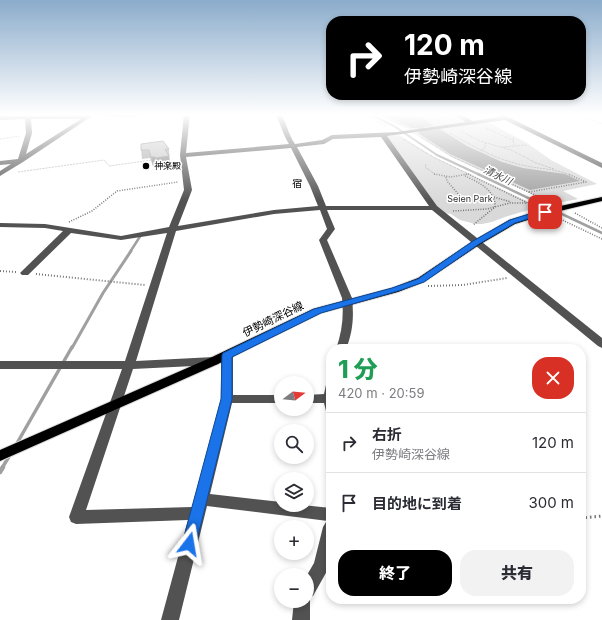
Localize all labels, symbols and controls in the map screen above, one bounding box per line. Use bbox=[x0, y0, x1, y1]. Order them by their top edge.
text: 120 m bbox=[404, 28, 485, 62]
icon: right bbox=[338, 32, 390, 84]
text: 伊勢崎深谷線 bbox=[404, 66, 512, 87]
place label: 神楽殿 bbox=[154, 160, 181, 171]
marker: 神楽殿 bbox=[141, 161, 151, 171]
water label: 清水川 bbox=[482, 163, 515, 187]
district label: 宿 bbox=[292, 177, 302, 189]
park label: Seien Park bbox=[447, 193, 493, 204]
pin bbox=[528, 195, 562, 229]
icon: arrive bbox=[534, 201, 556, 223]
street label: 伊勢崎深谷線 bbox=[240, 298, 306, 340]
text: 1 分 bbox=[338, 355, 378, 384]
button: close bbox=[532, 357, 574, 399]
north arrow bbox=[274, 376, 314, 416]
map controls bbox=[274, 376, 314, 608]
text: 420 m · 20:59 bbox=[338, 385, 424, 401]
button: search bbox=[274, 424, 314, 464]
text: 右折 bbox=[372, 425, 402, 444]
icon: right bbox=[338, 432, 360, 454]
text: 120 m bbox=[532, 433, 574, 452]
text: 伊勢崎深谷線 bbox=[372, 446, 450, 462]
button: layers bbox=[274, 472, 314, 512]
icon: arrive bbox=[338, 492, 360, 514]
text: 300 m bbox=[528, 493, 574, 512]
text: 目的地に到着 bbox=[372, 494, 462, 513]
button: + bbox=[274, 520, 314, 560]
position arrow bbox=[168, 523, 210, 565]
button: 終了 bbox=[338, 550, 452, 596]
button: 共有 bbox=[460, 550, 574, 596]
button: − bbox=[274, 568, 314, 608]

